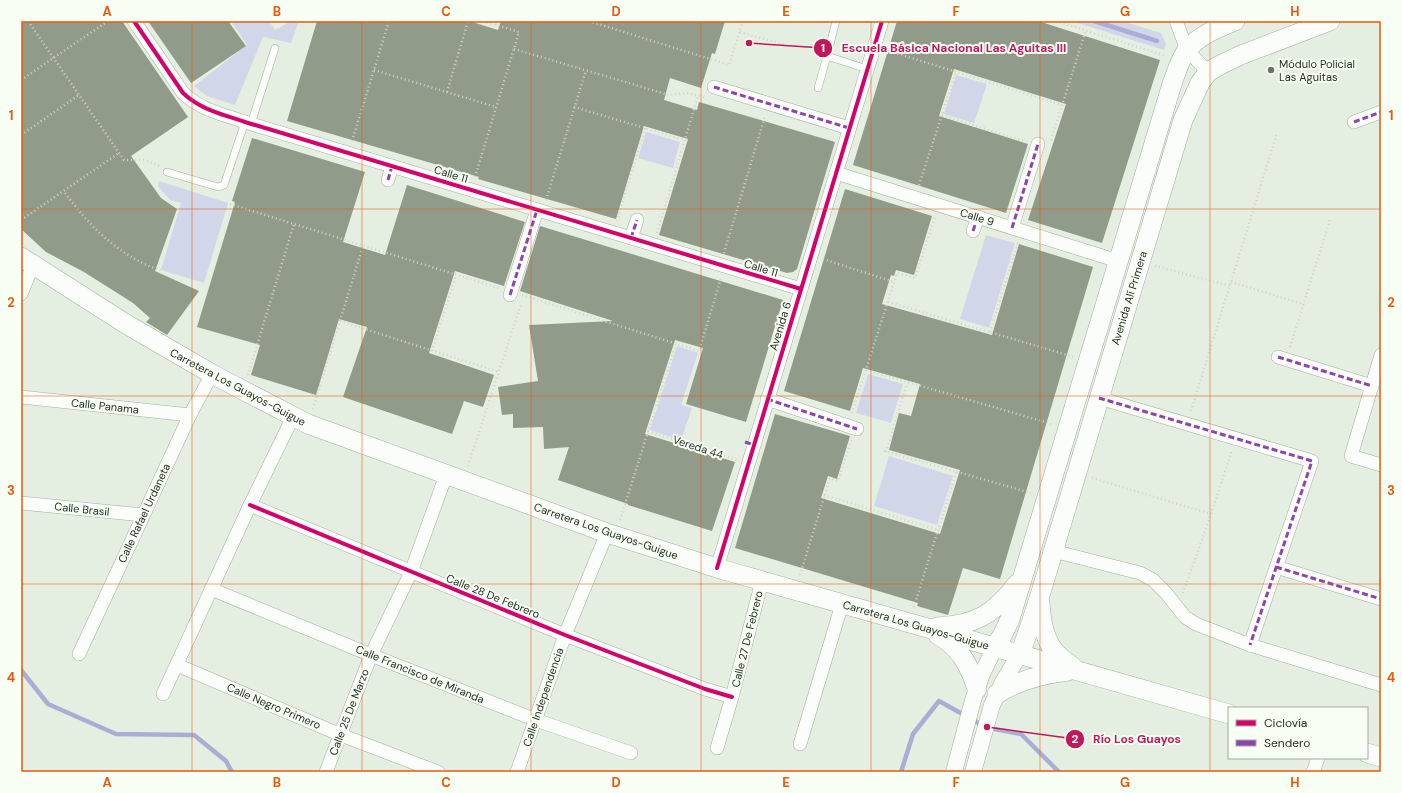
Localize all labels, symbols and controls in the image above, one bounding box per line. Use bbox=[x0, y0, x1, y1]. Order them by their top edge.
text: A bbox=[102, 3, 112, 20]
text: B bbox=[273, 3, 281, 20]
text: C bbox=[441, 3, 451, 20]
text: D bbox=[611, 3, 621, 20]
text: E bbox=[782, 3, 790, 20]
text: F bbox=[952, 3, 960, 20]
text: G bbox=[1120, 3, 1130, 20]
text: H bbox=[1290, 3, 1300, 20]
callout: Escuela Básica Nacional Las Aguitas III bbox=[813, 36, 1074, 60]
text: 1 bbox=[821, 40, 825, 56]
text: Escuela Básica Nacional Las Aguitas III bbox=[842, 40, 1066, 56]
place label: Módulo Policial Las Aguitas bbox=[1279, 57, 1355, 84]
marker: Módulo Policial Las Aguitas bbox=[1266, 65, 1276, 75]
text: 1 bbox=[9, 107, 13, 124]
text: 1 bbox=[1389, 107, 1393, 124]
street label: Calle 11 bbox=[432, 162, 470, 186]
street label: Calle 9 bbox=[958, 205, 996, 229]
street label: Avenida Alí Primera bbox=[1108, 249, 1150, 347]
street label: Calle 11 bbox=[742, 256, 780, 280]
text: 2 bbox=[7, 294, 15, 311]
text: 2 bbox=[1387, 294, 1395, 311]
street label: Avenida 6 bbox=[766, 300, 794, 352]
street label: Carretera Los Guayos-Guigue bbox=[168, 345, 308, 429]
street label: Calle Panama bbox=[70, 395, 140, 417]
street label: Vereda 44 bbox=[671, 432, 725, 462]
street label: Calle Rafael Urdaneta bbox=[115, 461, 173, 565]
text: 3 bbox=[7, 482, 15, 499]
text: 3 bbox=[1387, 482, 1395, 499]
street label: Calle Brasil bbox=[54, 499, 110, 519]
street label: Carretera Los Guayos-Guigue bbox=[532, 500, 680, 562]
street label: Calle 28 De Febrero bbox=[444, 571, 542, 621]
street label: Calle 27 De Febrero bbox=[728, 589, 766, 689]
street label: Carretera Los Guayos-Guigue bbox=[841, 597, 991, 653]
street label: Calle Francisco de Miranda bbox=[354, 642, 486, 706]
street label: Calle Independencia bbox=[519, 646, 567, 748]
street label: Calle 25 De Marzo bbox=[326, 667, 372, 757]
text: 4 bbox=[7, 669, 15, 686]
text: 4 bbox=[1387, 669, 1395, 686]
street label: Calle Negro Primero bbox=[225, 680, 323, 732]
legend bbox=[1228, 707, 1368, 759]
text: Ciclovía bbox=[1264, 715, 1307, 731]
callout: Río Los Guayos bbox=[1065, 727, 1189, 751]
text: 2 bbox=[1072, 731, 1079, 747]
text: Río Los Guayos bbox=[1093, 731, 1181, 747]
text: Sendero bbox=[1264, 735, 1310, 751]
text: A bbox=[102, 774, 112, 791]
text: B bbox=[273, 774, 281, 791]
text: C bbox=[441, 774, 451, 791]
text: D bbox=[611, 774, 621, 791]
text: E bbox=[782, 774, 790, 791]
text: F bbox=[952, 774, 960, 791]
text: G bbox=[1120, 774, 1130, 791]
text: H bbox=[1290, 774, 1300, 791]

